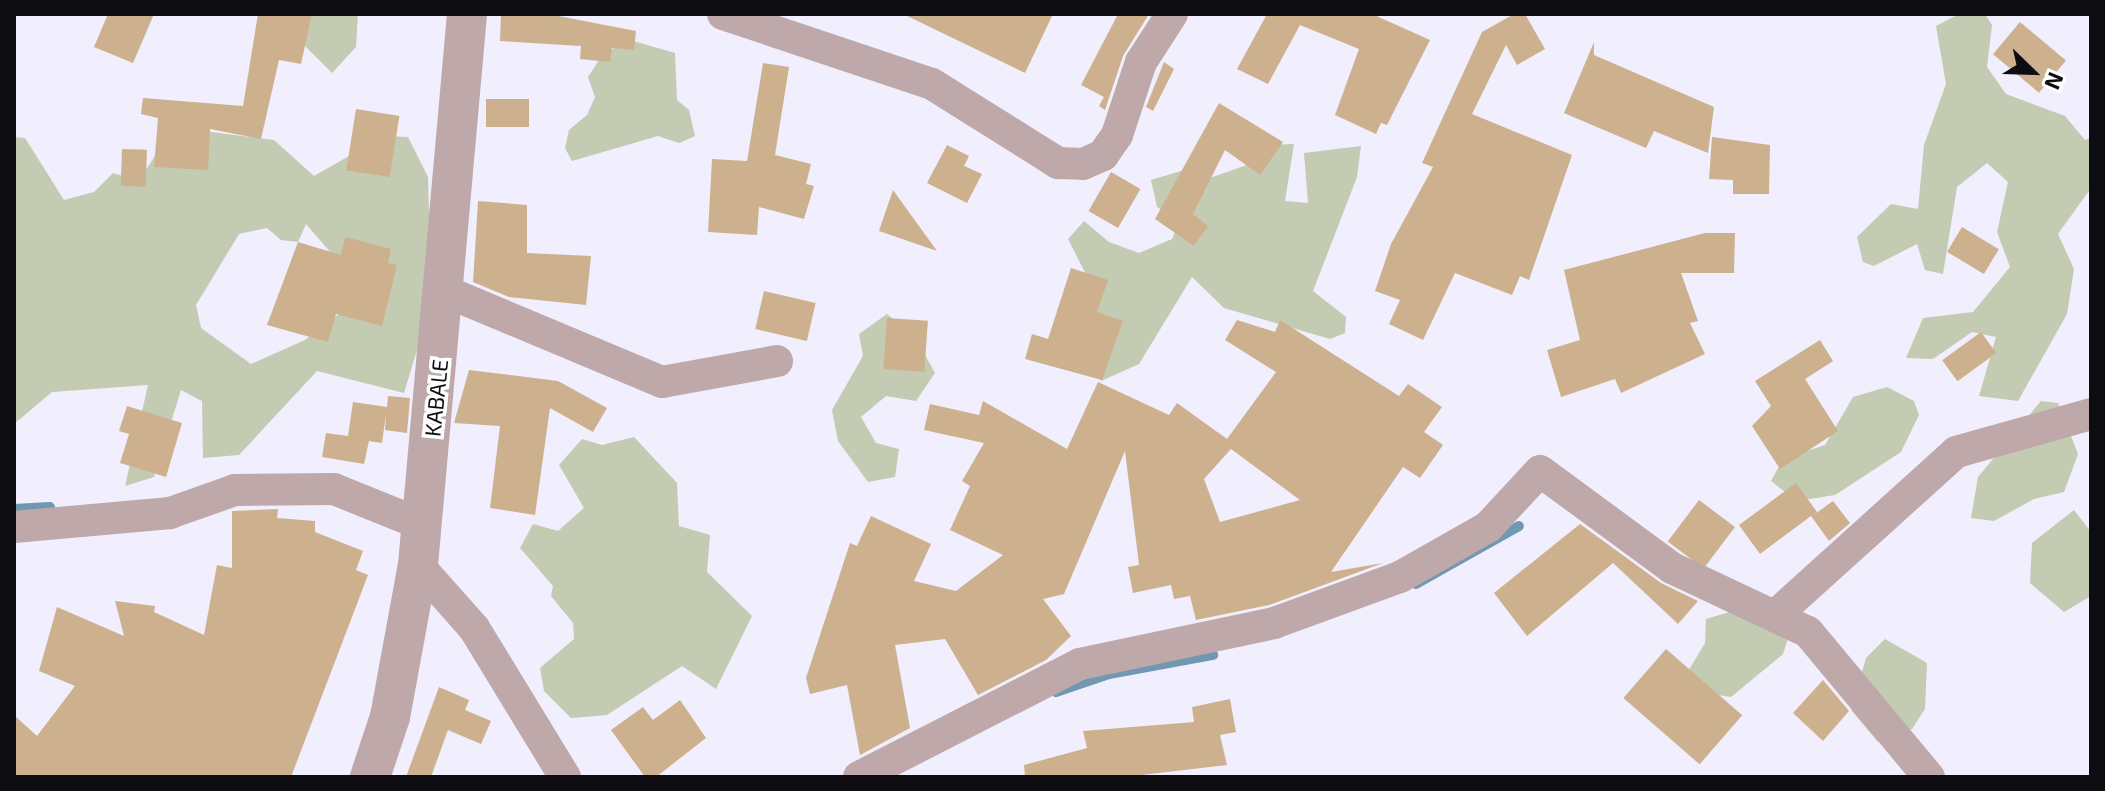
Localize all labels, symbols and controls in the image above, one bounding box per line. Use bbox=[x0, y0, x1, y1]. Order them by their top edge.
north arrow bbox=[1993, 32, 2073, 112]
text: N bbox=[2040, 69, 2070, 94]
street label: KABALE bbox=[419, 358, 453, 438]

